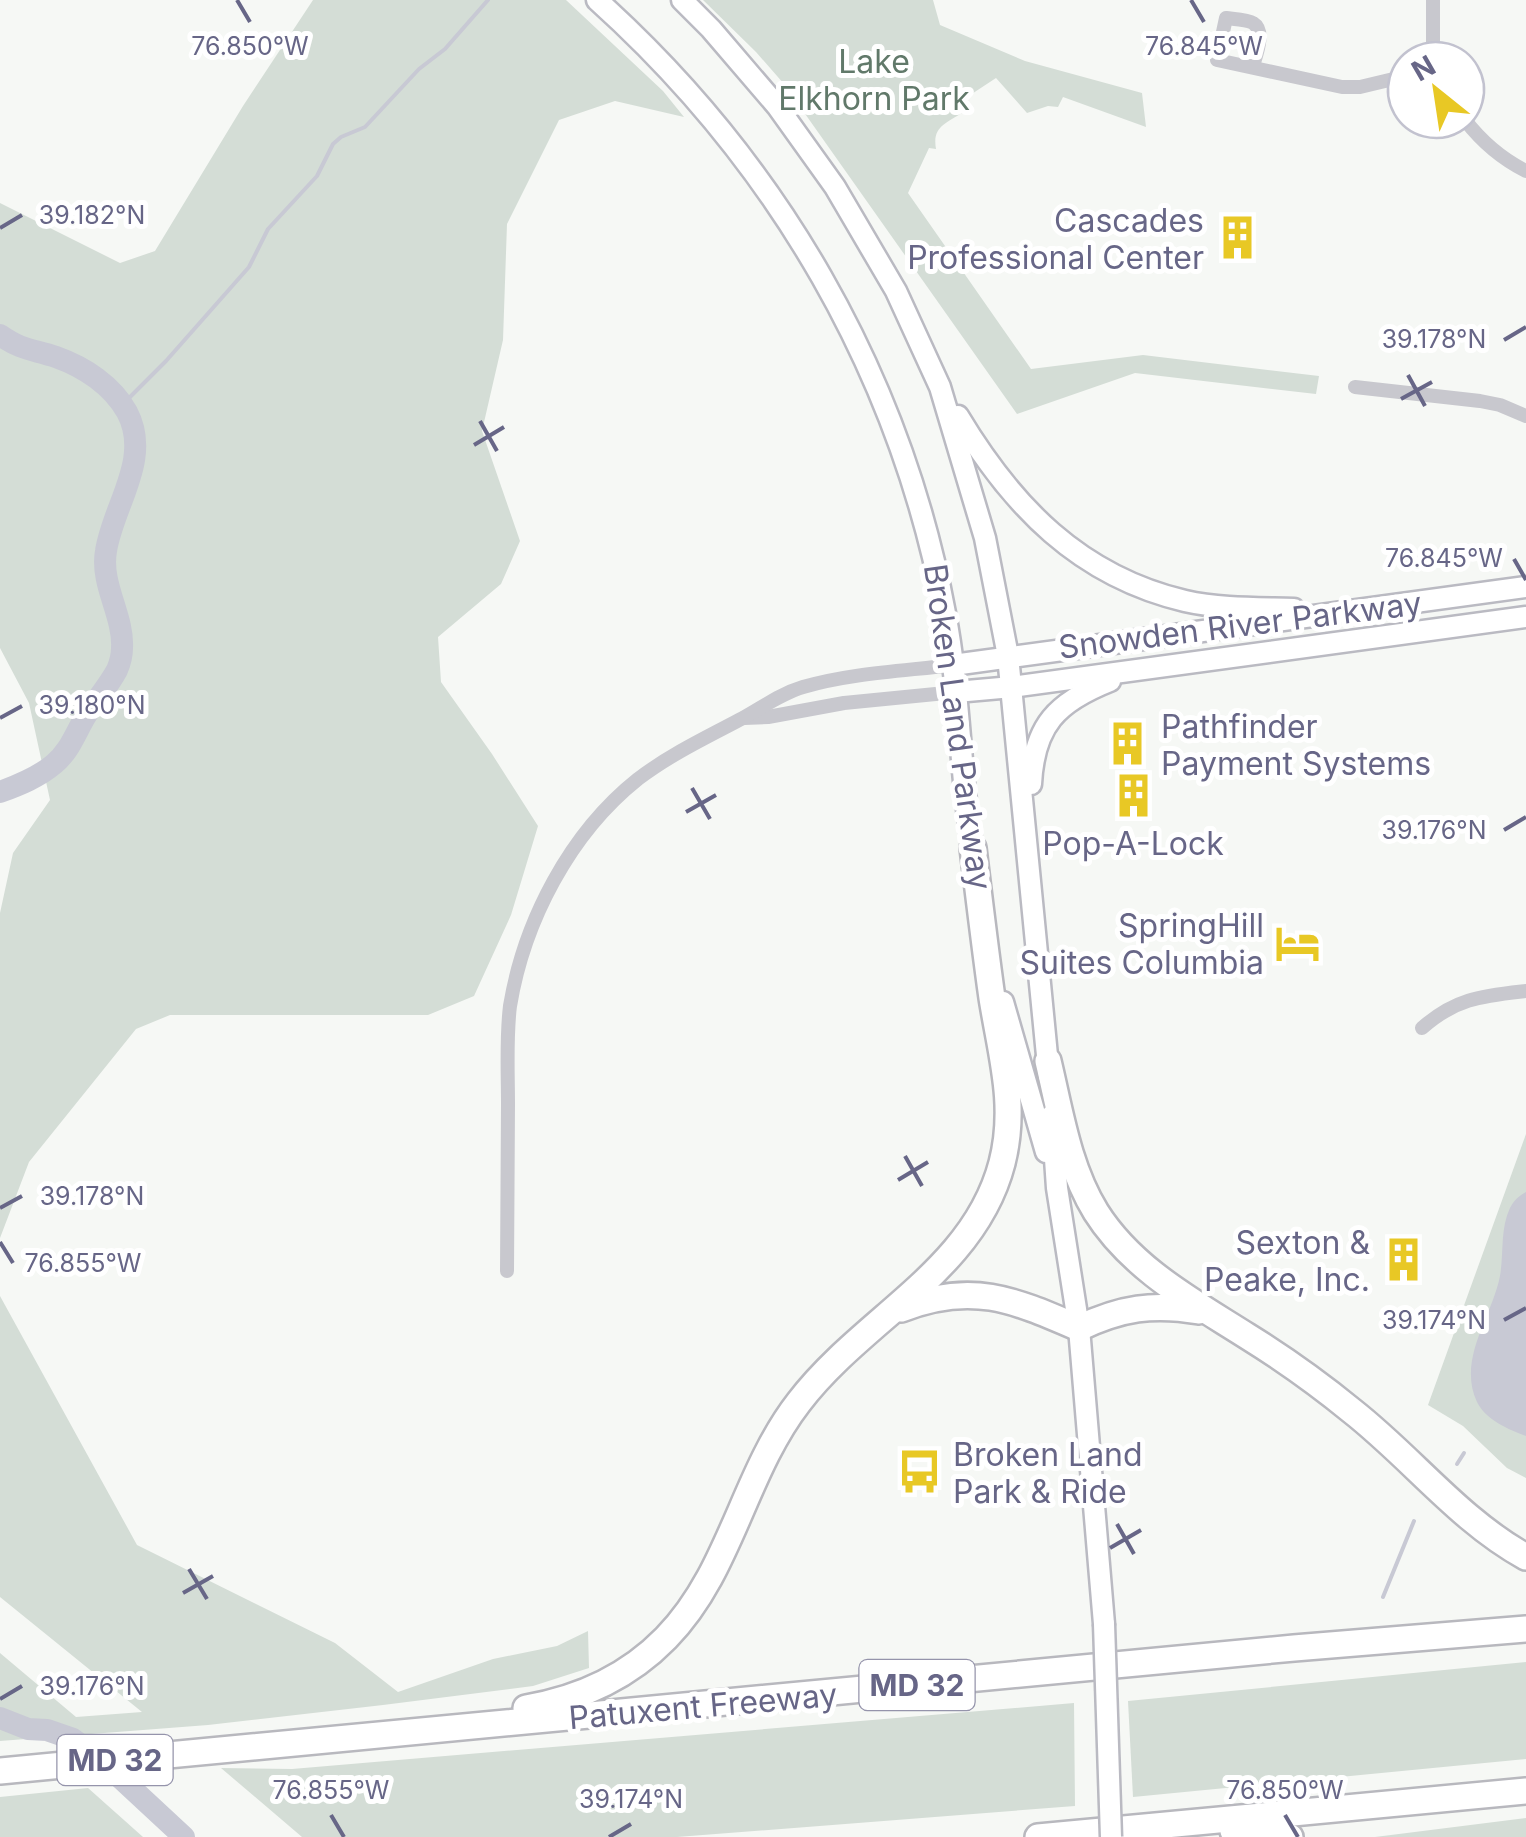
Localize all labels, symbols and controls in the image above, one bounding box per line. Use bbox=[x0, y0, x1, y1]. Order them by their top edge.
text: 76.850°W bbox=[191, 31, 309, 61]
text: 76.845°W bbox=[1145, 31, 1263, 61]
north arrow bbox=[1386, 40, 1486, 140]
park label: Lake Elkhorn Park bbox=[778, 42, 970, 118]
text: N bbox=[1406, 48, 1441, 88]
text: 39.182°N bbox=[39, 200, 145, 230]
place label: Cascades Professional Center bbox=[907, 201, 1204, 277]
building icon: Cascades Professional Center bbox=[1213, 214, 1261, 262]
text: 39.178°N bbox=[1382, 324, 1486, 354]
text: 76.845°W bbox=[1385, 543, 1503, 573]
street label: Broken Land Parkway bbox=[916, 561, 1000, 893]
street label: Snowden River Parkway bbox=[1056, 583, 1424, 667]
text: 39.180°N bbox=[39, 690, 145, 720]
place label: Pathfinder Payment Systems bbox=[1161, 707, 1431, 783]
building icon: Pathfinder Payment Systems bbox=[1104, 720, 1152, 768]
building icon: Pop-A-Lock bbox=[1109, 771, 1157, 819]
text: 39.176°N bbox=[1381, 815, 1487, 845]
place label: Pop-A-Lock bbox=[1042, 824, 1224, 863]
place label: SpringHill Suites Columbia bbox=[1020, 906, 1264, 982]
hotel icon: SpringHill Suites Columbia bbox=[1273, 919, 1321, 967]
text: 39.178°N bbox=[40, 1181, 144, 1211]
place label: Sexton & Peake, Inc. bbox=[1204, 1223, 1370, 1299]
building icon: Sexton & Peake, Inc. bbox=[1379, 1236, 1427, 1284]
text: 76.855°W bbox=[25, 1248, 141, 1278]
text: 39.174°N bbox=[1382, 1305, 1486, 1335]
place label: Broken Land Park & Ride bbox=[953, 1435, 1143, 1511]
bus stop icon: Broken Land Park & Ride bbox=[896, 1448, 944, 1496]
road number: MD 32 bbox=[860, 1660, 974, 1710]
text: 39.176°N bbox=[39, 1671, 145, 1701]
street label: Patuxent Freeway bbox=[567, 1675, 839, 1737]
road number: MD 32 bbox=[58, 1735, 172, 1785]
text: 76.855°W bbox=[273, 1775, 389, 1805]
text: 76.850°W bbox=[1226, 1775, 1344, 1805]
text: 39.174°N bbox=[579, 1784, 683, 1814]

